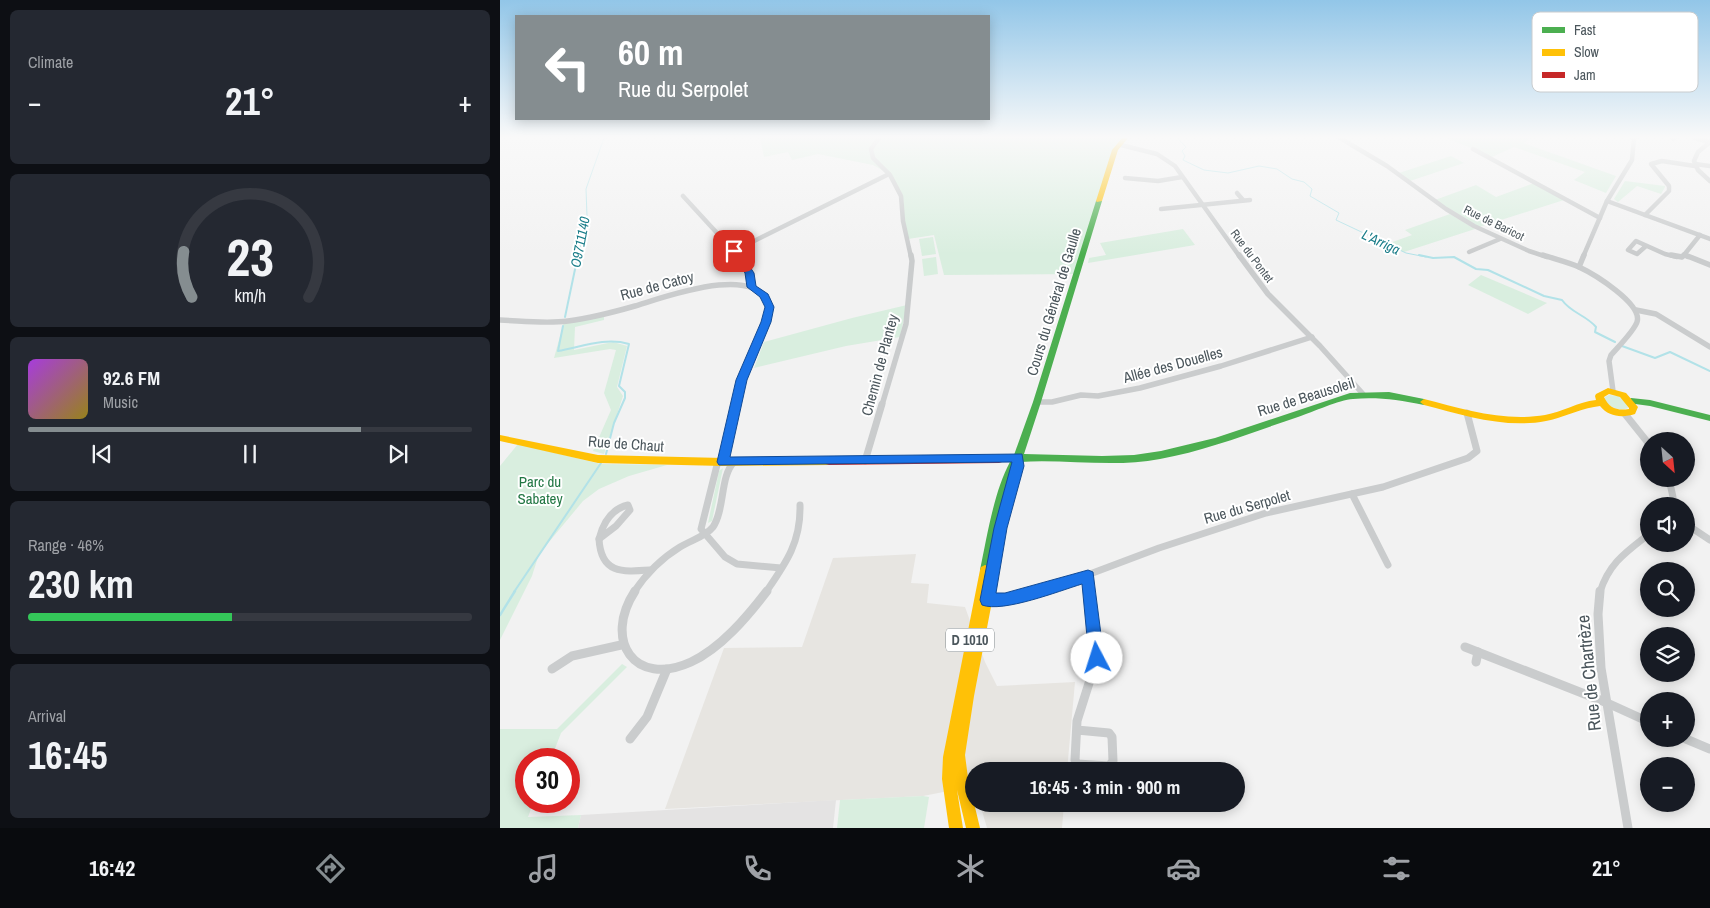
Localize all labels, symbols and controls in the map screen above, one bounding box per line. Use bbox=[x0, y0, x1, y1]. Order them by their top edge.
legend bbox=[1532, 12, 1698, 92]
text: Fast bbox=[1574, 21, 1596, 39]
text: 60 m bbox=[618, 29, 683, 76]
icon: left bbox=[535, 35, 600, 100]
text: Slow bbox=[1574, 43, 1600, 61]
text: Climate bbox=[28, 51, 73, 73]
text: Jam bbox=[1574, 66, 1596, 84]
text: Rue du Serpolet bbox=[618, 74, 748, 104]
text: 21° bbox=[225, 76, 275, 127]
text: − bbox=[28, 83, 41, 121]
text: + bbox=[459, 83, 472, 121]
street label: Rue de Baricot bbox=[1461, 201, 1527, 245]
water label: O9711140 bbox=[566, 214, 594, 269]
text: 23 bbox=[226, 222, 274, 292]
street label: Cours du Général de Gaulle bbox=[1021, 225, 1086, 378]
water label: L'Arriga bbox=[1359, 225, 1403, 259]
street label: Rue du Pontet bbox=[1227, 226, 1277, 286]
pin bbox=[713, 230, 755, 272]
icon: arrive bbox=[720, 237, 748, 265]
street label: Rue de Catoy bbox=[618, 265, 697, 305]
text: km/h bbox=[234, 284, 266, 308]
street label: Chemin de Plantey bbox=[856, 311, 903, 418]
street label: Allée des Douelles bbox=[1120, 341, 1225, 388]
text: 92.6 FM bbox=[103, 365, 160, 391]
street label: Rue de Beausoleil bbox=[1255, 372, 1357, 421]
text: Music bbox=[103, 391, 138, 413]
street label: Rue de Chaut bbox=[587, 430, 665, 457]
north arrow bbox=[1640, 432, 1695, 488]
map controls bbox=[1640, 432, 1695, 812]
icon: previous bbox=[88, 440, 116, 468]
icon: pause bbox=[236, 440, 264, 468]
icon: next bbox=[384, 440, 412, 468]
park label: Parc du Sabatey bbox=[517, 471, 563, 509]
street label: Rue du Serpolet bbox=[1201, 484, 1293, 529]
button: sound bbox=[1640, 497, 1695, 552]
text: Range · 46% bbox=[28, 534, 104, 556]
text: 230 km bbox=[28, 559, 134, 610]
button: search bbox=[1640, 562, 1695, 617]
street label: Rue de Chartrèze bbox=[1570, 614, 1607, 732]
button: layers bbox=[1640, 627, 1695, 682]
road number: D 1010 bbox=[946, 628, 994, 652]
position arrow bbox=[1070, 631, 1122, 683]
button: + bbox=[1640, 692, 1695, 747]
text: Arrival bbox=[28, 705, 66, 727]
text: 16:45 bbox=[28, 730, 108, 781]
speed limit sign: 30 bbox=[515, 748, 580, 813]
button: − bbox=[1640, 757, 1695, 812]
text: 16:45 · 3 min · 900 m bbox=[1030, 774, 1180, 800]
icon: directions bbox=[313, 851, 348, 886]
icon: music bbox=[526, 851, 561, 886]
icon: phone bbox=[740, 851, 775, 886]
icon: climate bbox=[953, 851, 988, 886]
icon: car bbox=[1166, 851, 1201, 886]
icon: filters bbox=[1379, 851, 1414, 886]
text: 16:42 bbox=[89, 853, 135, 883]
text: 21° bbox=[1592, 853, 1621, 883]

